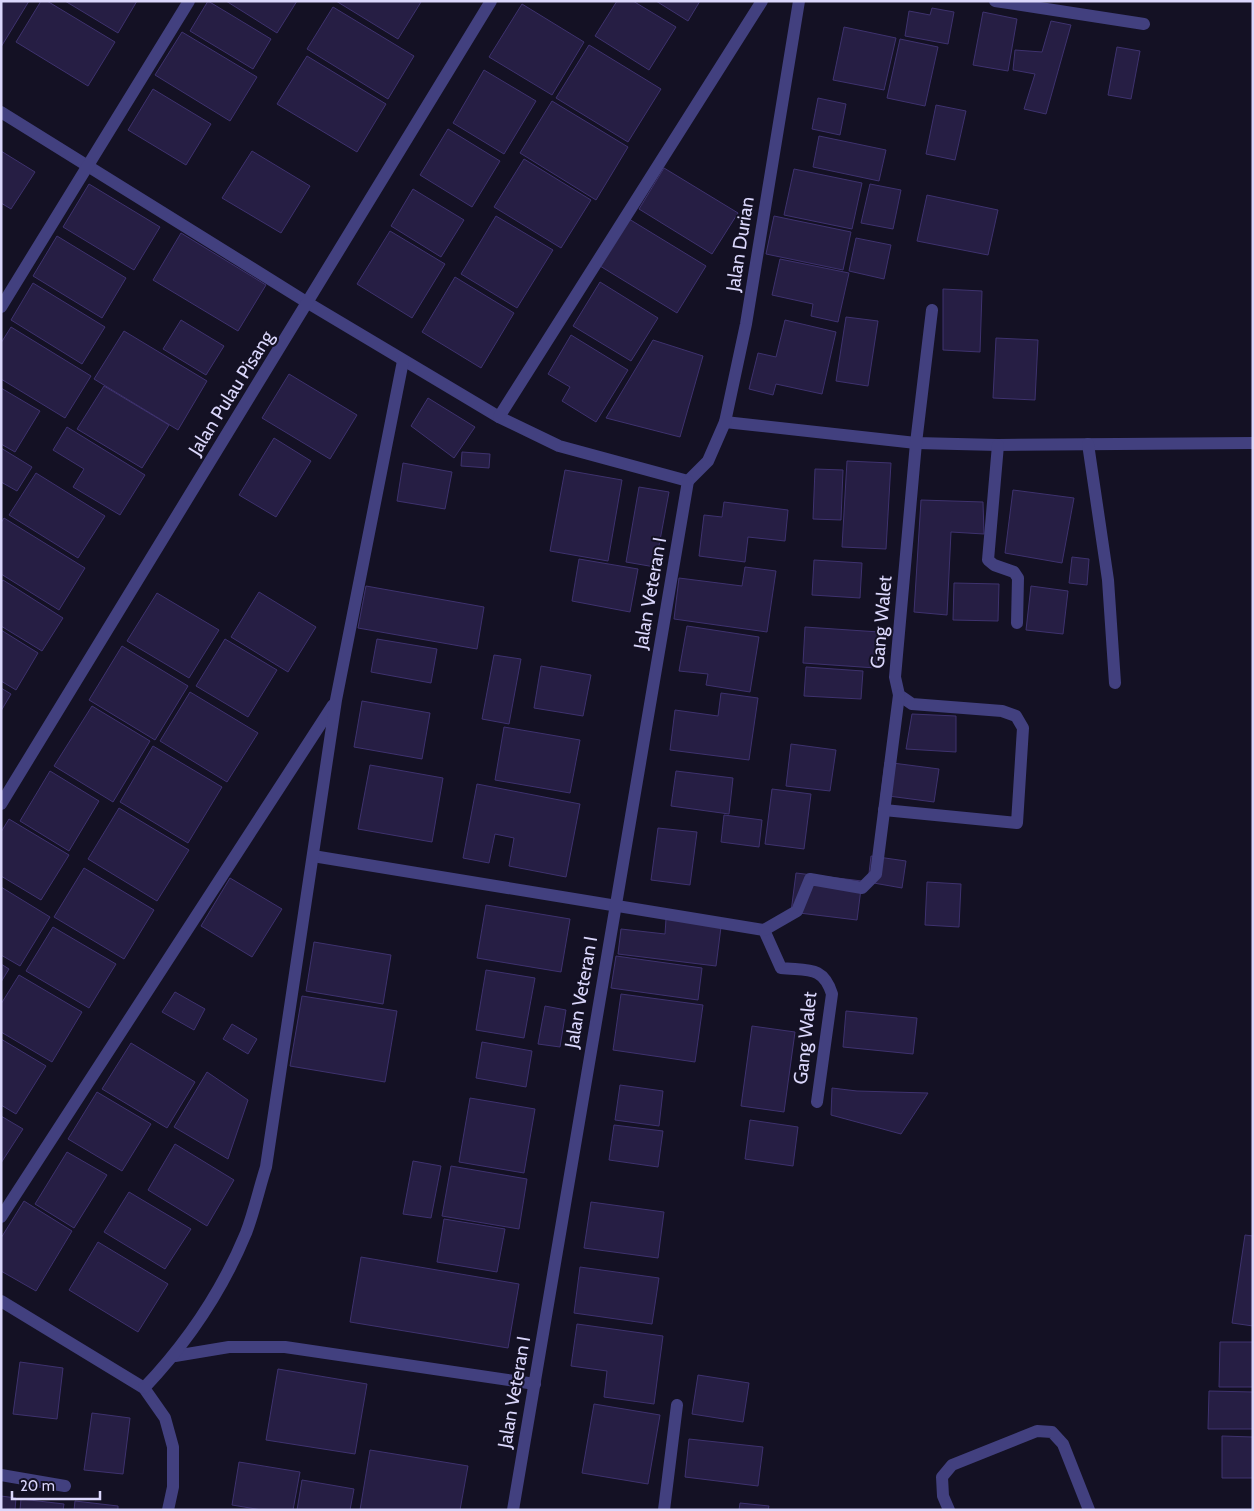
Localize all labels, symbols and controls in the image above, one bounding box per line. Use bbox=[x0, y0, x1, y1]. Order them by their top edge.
street label: Jalan Durian bbox=[721, 195, 759, 294]
street label: Jalan Pulau Pisang bbox=[183, 326, 279, 460]
street label: Jalan Veteran I bbox=[629, 535, 671, 652]
street label: Gang Walet bbox=[865, 574, 897, 669]
street label: Jalan Veteran I bbox=[560, 934, 602, 1051]
street label: Gang Walet bbox=[789, 990, 821, 1086]
street label: Jalan Veteran I bbox=[493, 1334, 535, 1451]
scale bar bbox=[12, 1468, 100, 1500]
text: 20 m bbox=[20, 1477, 55, 1495]

